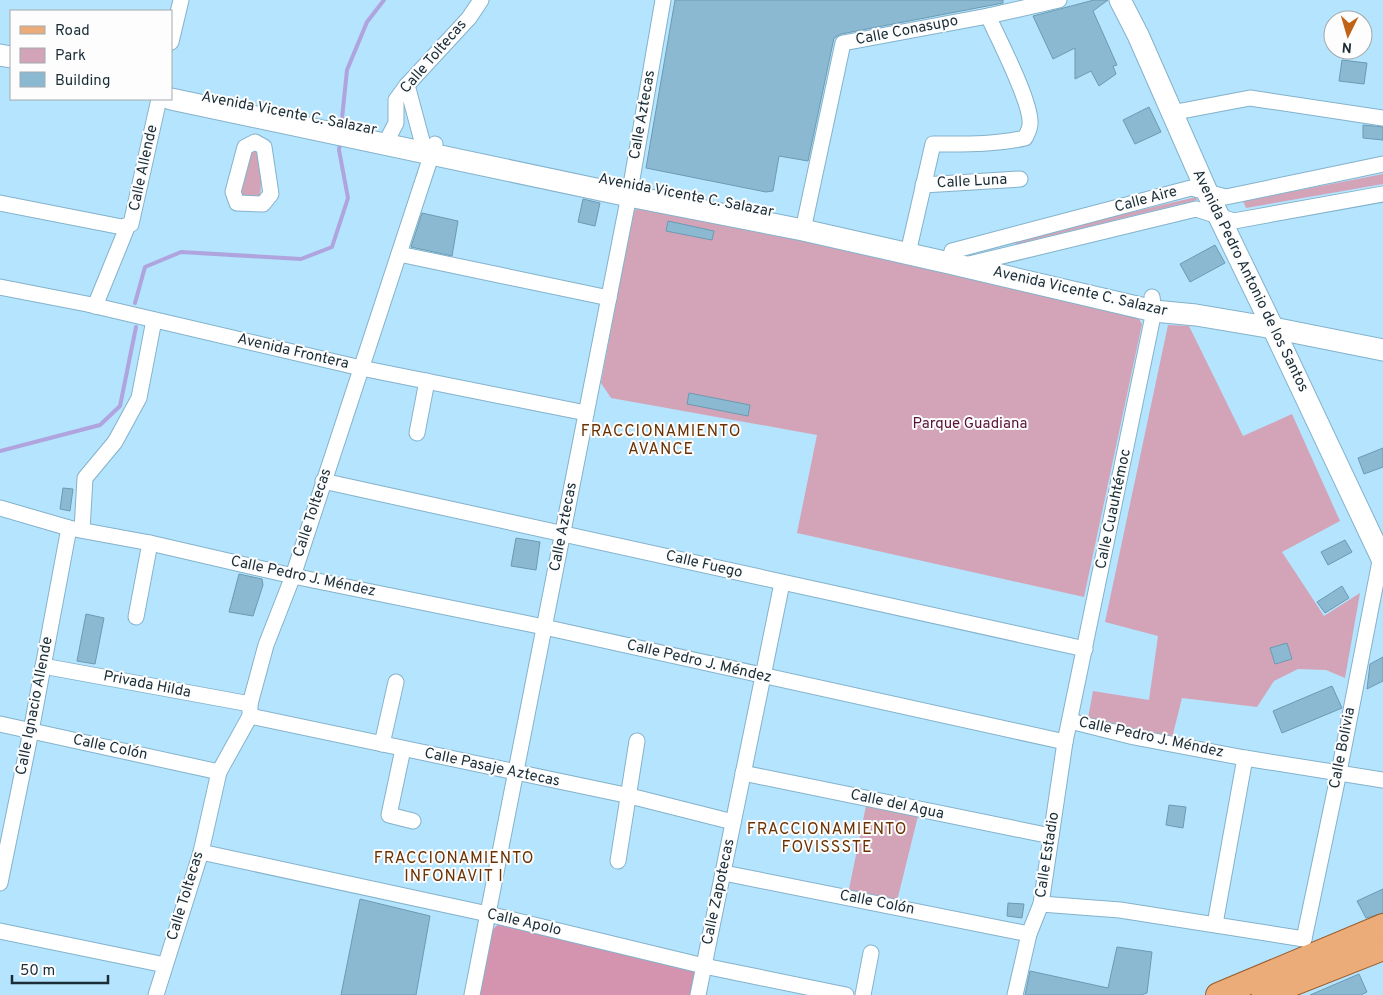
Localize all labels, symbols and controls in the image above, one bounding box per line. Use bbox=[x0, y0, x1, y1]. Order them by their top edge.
legend bbox=[10, 10, 172, 100]
north arrow bbox=[1323, 10, 1373, 60]
street label: Calle Conasupo bbox=[854, 12, 960, 50]
street label: Calle Toltecas bbox=[397, 16, 471, 98]
text: Road bbox=[55, 22, 90, 41]
text: N bbox=[1341, 38, 1353, 55]
text: Park bbox=[55, 47, 86, 66]
street label: Calle Aztecas bbox=[626, 69, 660, 161]
text: Building bbox=[55, 72, 110, 91]
street label: Avenida Vicente C. Salazar bbox=[200, 88, 379, 140]
street label: Calle Allende bbox=[126, 123, 162, 213]
street label: Avenida Pedro Antonio de los Santos bbox=[1188, 166, 1312, 396]
street label: Avenida Vicente C. Salazar bbox=[597, 170, 776, 222]
street label: Calle Luna bbox=[936, 171, 1008, 193]
street label: Calle Aire bbox=[1113, 183, 1179, 217]
street label: Avenida Vicente C. Salazar bbox=[991, 263, 1169, 321]
street label: Avenida Frontera bbox=[235, 330, 351, 374]
park label: Parque Guadiana bbox=[913, 415, 1027, 434]
district label: FRACCIONAMIENTO AVANCE bbox=[581, 422, 741, 460]
street label: Calle Cuauhtémoc bbox=[1092, 447, 1136, 571]
street label: Calle Toltecas bbox=[290, 466, 336, 560]
street label: Calle Aztecas bbox=[546, 481, 582, 573]
street label: Calle Fuego bbox=[664, 547, 744, 583]
street label: Calle Pedro J. Méndez bbox=[229, 552, 377, 602]
street label: Calle Ignacio Allende bbox=[12, 635, 58, 777]
street label: Calle Pedro J. Méndez bbox=[625, 636, 773, 688]
street label: Privada Hilda bbox=[102, 667, 192, 703]
street label: Calle Bolivia bbox=[1326, 706, 1360, 790]
street label: Calle Pedro J. Méndez bbox=[1077, 713, 1225, 763]
street label: Calle Colón bbox=[71, 731, 149, 765]
street label: Calle Pasaje Aztecas bbox=[423, 744, 561, 792]
street label: Calle del Agua bbox=[848, 786, 946, 824]
street label: Calle Estadio bbox=[1032, 811, 1064, 899]
district label: FRACCIONAMIENTO FOVISSSTE bbox=[747, 820, 907, 858]
street label: Calle Zapotecas bbox=[698, 837, 740, 947]
street label: Calle Toltecas bbox=[163, 849, 209, 943]
district label: FRACCIONAMIENTO INFONAVIT I bbox=[374, 849, 534, 887]
street label: Calle Colón bbox=[838, 886, 916, 920]
street label: Calle Apolo bbox=[485, 905, 563, 941]
scale bar bbox=[12, 952, 109, 984]
text: 50 m bbox=[20, 962, 55, 981]

